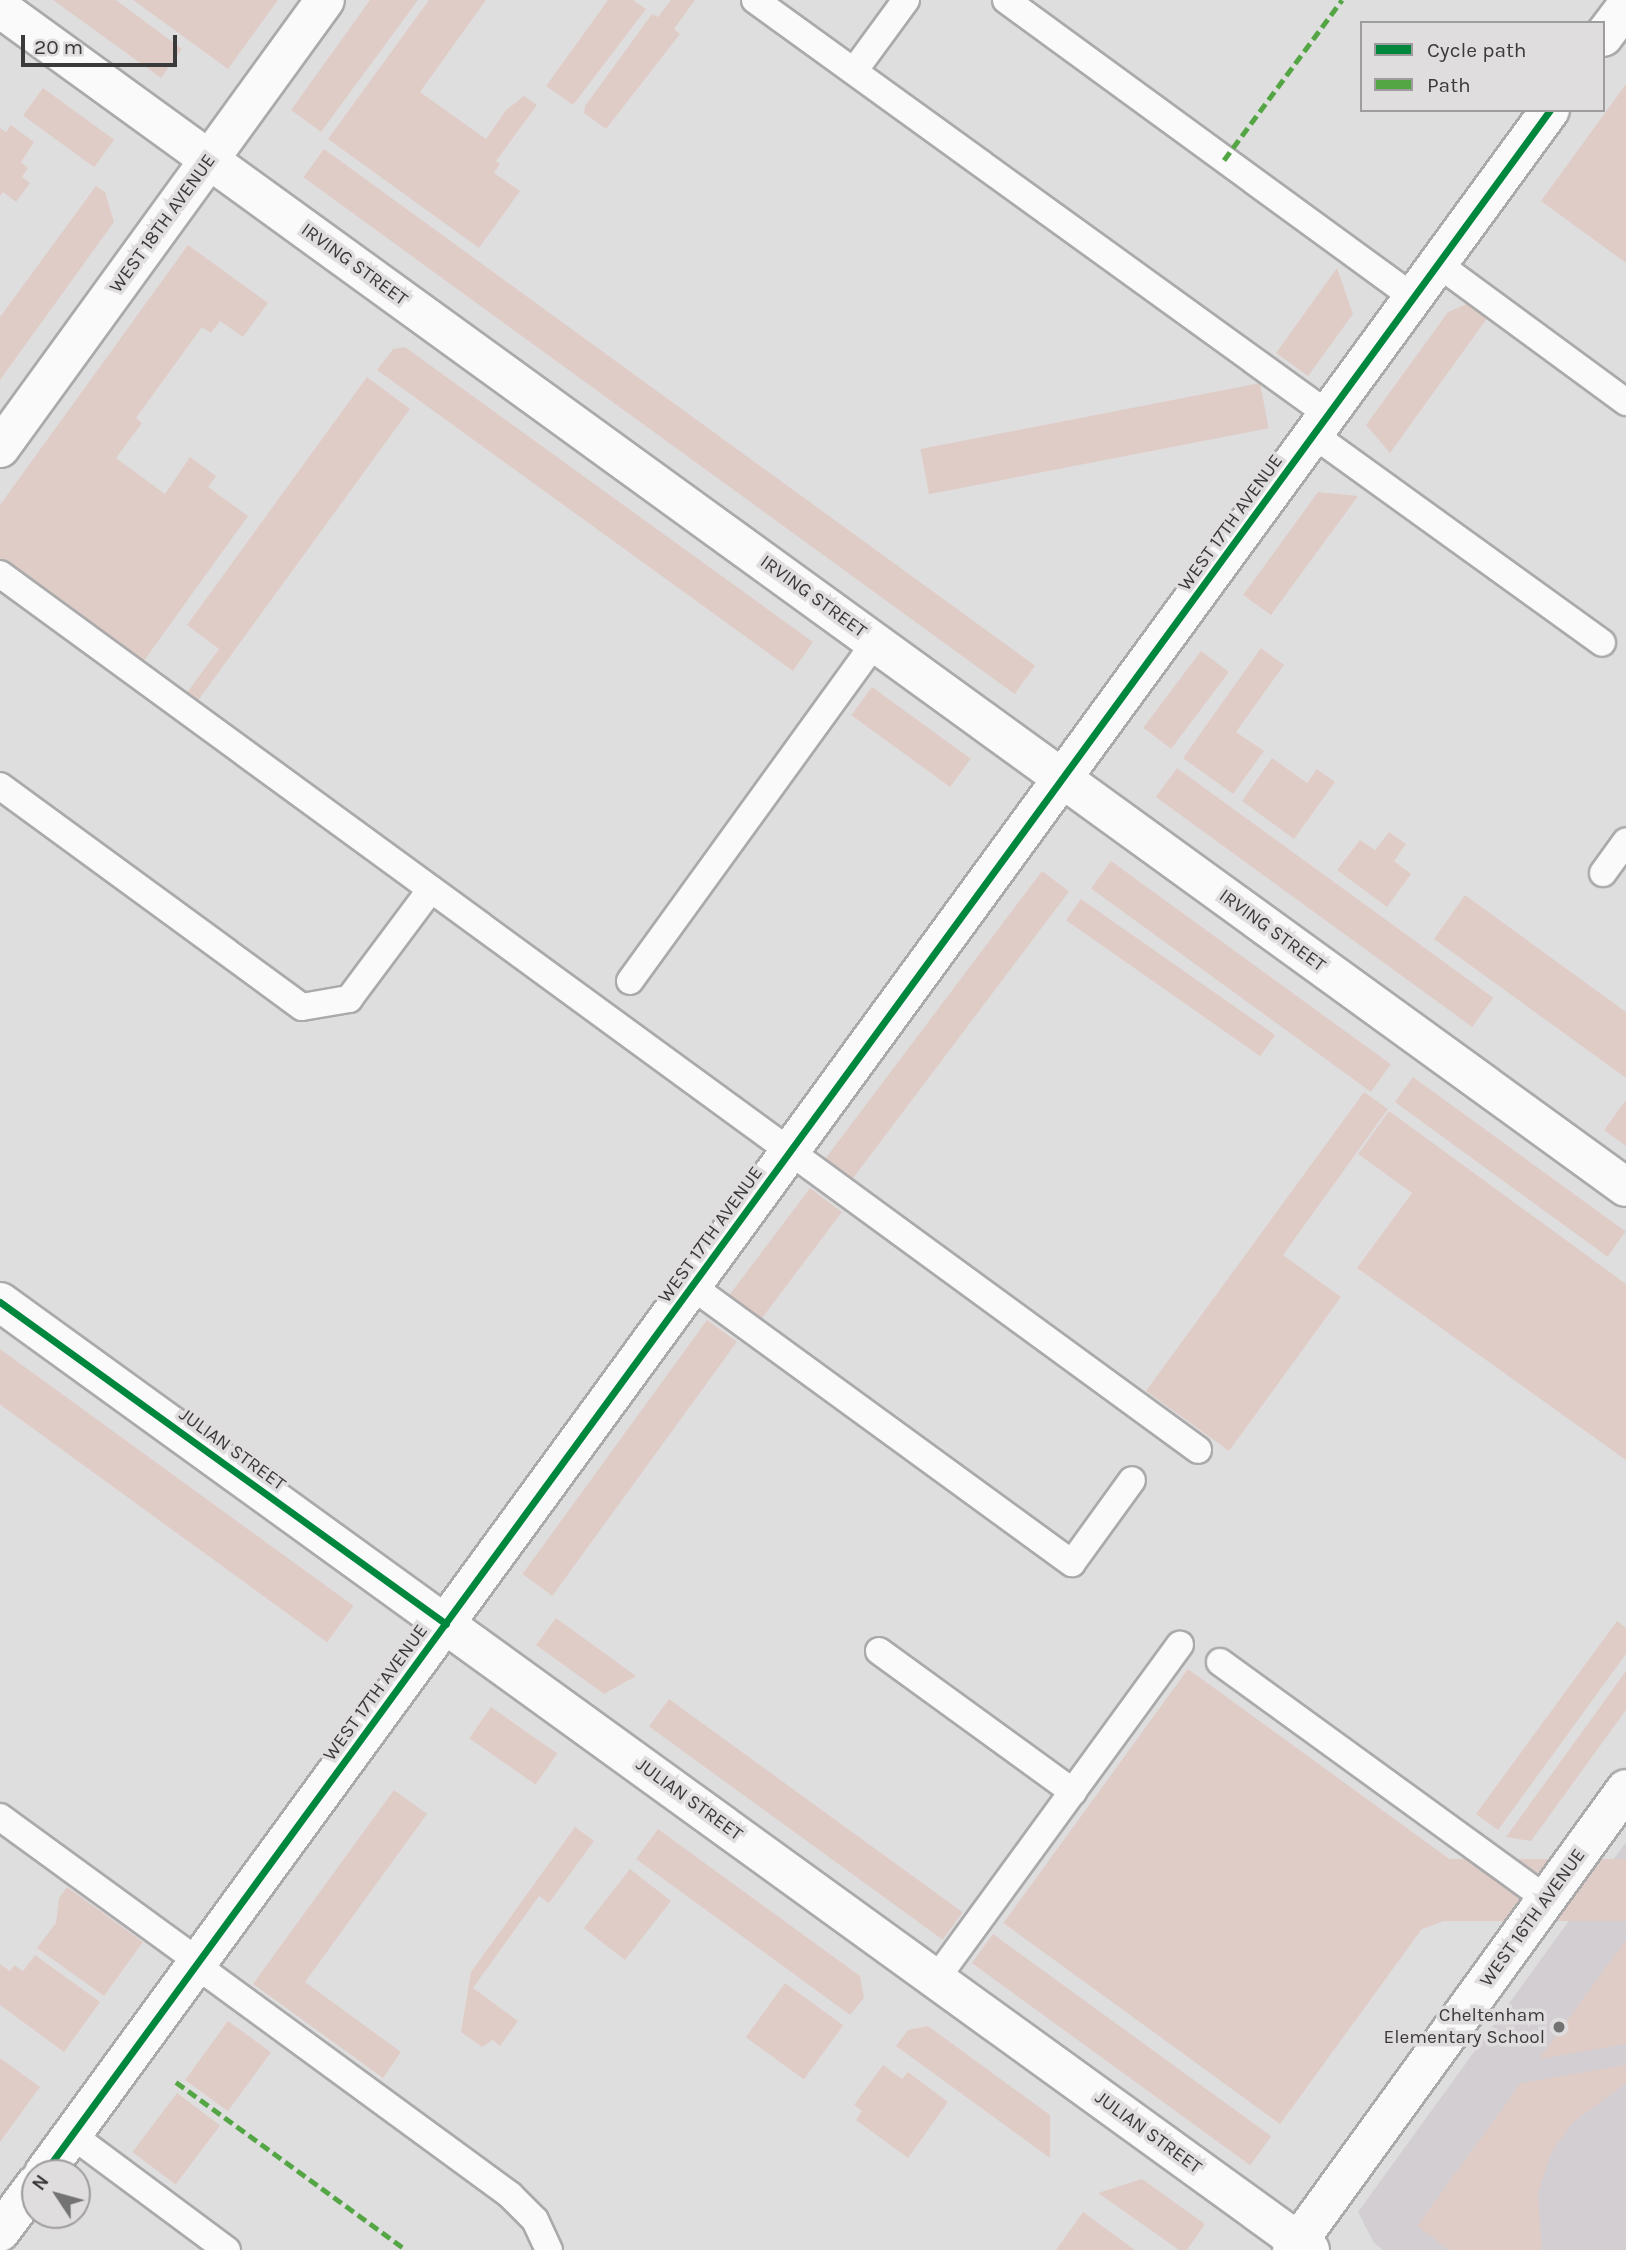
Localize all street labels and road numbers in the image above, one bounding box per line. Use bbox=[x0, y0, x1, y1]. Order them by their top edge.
street label: WEST 18TH AVENUE bbox=[105, 150, 221, 298]
street label: IRVING STREET bbox=[296, 219, 412, 311]
street label: WEST 17TH AVENUE bbox=[1174, 450, 1288, 596]
street label: IRVING STREET bbox=[755, 551, 871, 643]
street label: IRVING STREET bbox=[1214, 885, 1330, 977]
street label: WEST 17TH AVENUE bbox=[654, 1162, 768, 1308]
street label: JULIAN STREET bbox=[174, 1404, 290, 1496]
street label: WEST 17TH AVENUE bbox=[319, 1620, 433, 1766]
street label: JULIAN STREET bbox=[631, 1754, 747, 1846]
street label: WEST 16TH AVENUE bbox=[1475, 1845, 1591, 1991]
street label: JULIAN STREET bbox=[1090, 2087, 1206, 2179]

